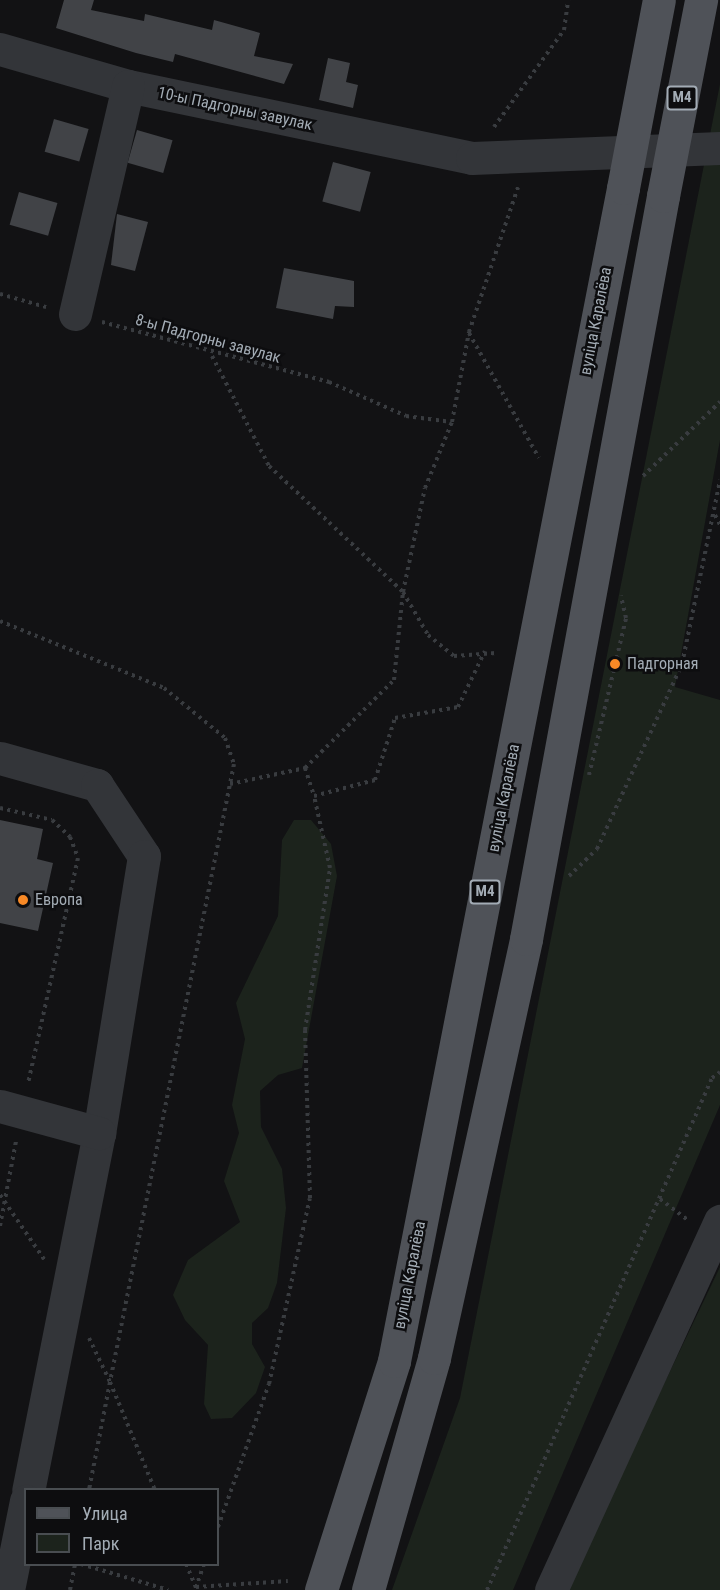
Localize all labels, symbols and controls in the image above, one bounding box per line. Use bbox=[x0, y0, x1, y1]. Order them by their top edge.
street label: 10-ы Падгорны завулак bbox=[156, 83, 314, 135]
road number: М4 bbox=[666, 86, 698, 110]
street label: вуліца Каралёва bbox=[576, 265, 616, 377]
street label: 8-ы Падгорны завулак bbox=[133, 310, 283, 368]
place label: Падгорная bbox=[627, 654, 698, 674]
marker: Падгорная bbox=[608, 657, 622, 671]
street label: вуліца Каралёва bbox=[484, 742, 524, 854]
road number: М4 bbox=[468, 880, 502, 904]
place label: Европа bbox=[35, 890, 83, 910]
marker: Европа bbox=[16, 893, 30, 907]
street label: вуліца Каралёва bbox=[390, 1219, 430, 1331]
legend bbox=[24, 1488, 219, 1566]
text: Улица bbox=[82, 1503, 128, 1524]
text: Парк bbox=[82, 1533, 119, 1554]

